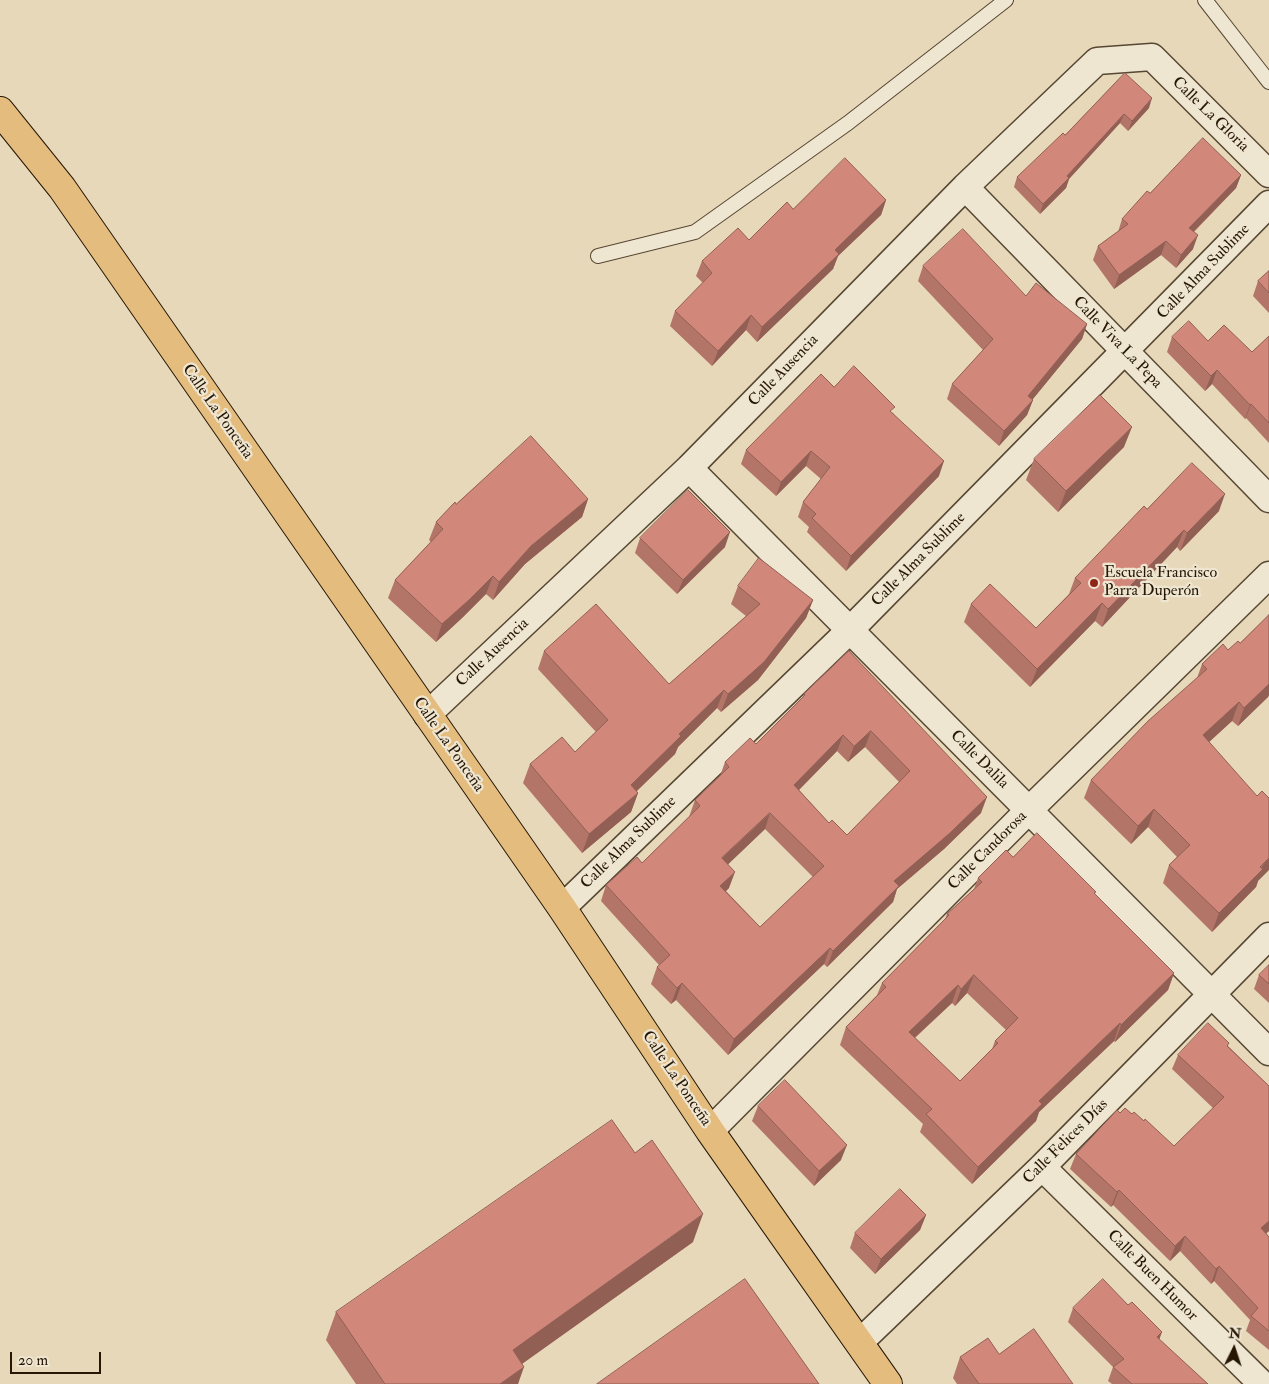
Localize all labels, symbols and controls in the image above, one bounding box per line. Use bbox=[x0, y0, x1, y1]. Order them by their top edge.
street label: Calle La Gloria bbox=[1167, 73, 1253, 157]
street label: Calle Alma Sublime bbox=[1154, 220, 1254, 324]
street label: Calle Viva La Pepa bbox=[1068, 293, 1166, 393]
street label: Calle Ausencia bbox=[745, 331, 823, 411]
street label: Calle La Ponceña bbox=[177, 361, 257, 463]
street label: Calle Alma Sublime bbox=[868, 509, 970, 611]
place label: Escuela Francisco Parra Duperón bbox=[1104, 564, 1217, 602]
marker: Escuela Francisco Parra Duperón bbox=[1088, 577, 1100, 589]
street label: Calle Ausencia bbox=[453, 614, 533, 692]
street label: Calle La Ponceña bbox=[408, 694, 488, 796]
street label: Calle Dalila bbox=[946, 727, 1012, 793]
street label: Calle Alma Sublime bbox=[577, 793, 681, 893]
street label: Calle Candorosa bbox=[944, 807, 1032, 895]
street label: Calle La Ponceña bbox=[637, 1028, 715, 1130]
street label: Calle Felices Días bbox=[1019, 1095, 1113, 1189]
street label: Calle Buen Humor bbox=[1103, 1227, 1201, 1325]
north arrow bbox=[1209, 1324, 1259, 1374]
text: N bbox=[1228, 1325, 1242, 1342]
scale bar bbox=[12, 1342, 104, 1374]
text: 20 m bbox=[18, 1351, 48, 1370]

